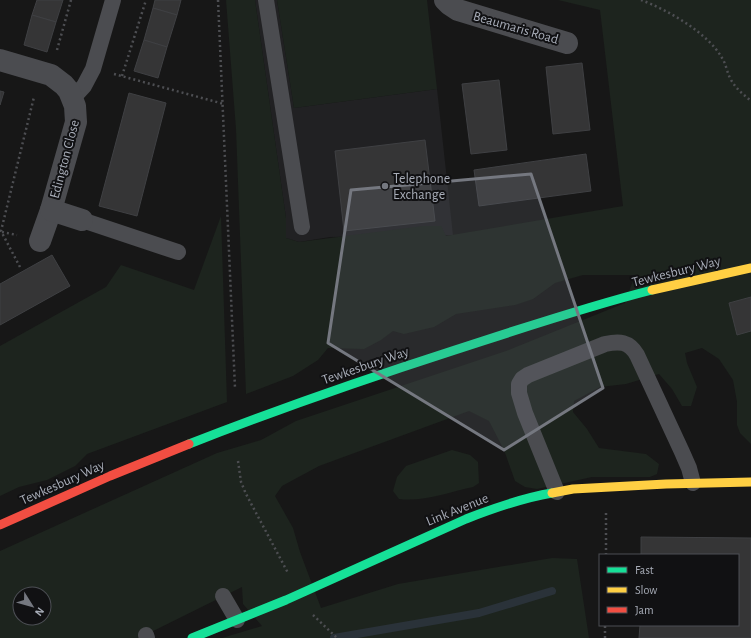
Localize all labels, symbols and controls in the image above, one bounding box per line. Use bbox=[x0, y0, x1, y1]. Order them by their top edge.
street label: Beaumaris Road bbox=[471, 9, 560, 47]
street label: Edington Close bbox=[48, 118, 82, 200]
place label: Telephone Exchange bbox=[393, 172, 450, 202]
marker: Telephone Exchange bbox=[380, 181, 390, 191]
street label: Tewkesbury Way bbox=[630, 254, 722, 290]
street label: Tewkesbury Way bbox=[320, 345, 411, 387]
street label: Tewkesbury Way bbox=[18, 458, 107, 508]
street label: Link Avenue bbox=[424, 491, 491, 529]
legend bbox=[599, 554, 739, 626]
text: Fast bbox=[635, 564, 654, 576]
text: Slow bbox=[635, 584, 657, 596]
north arrow bbox=[12, 586, 52, 626]
text: Jam bbox=[635, 604, 654, 616]
text: N bbox=[33, 605, 46, 618]

